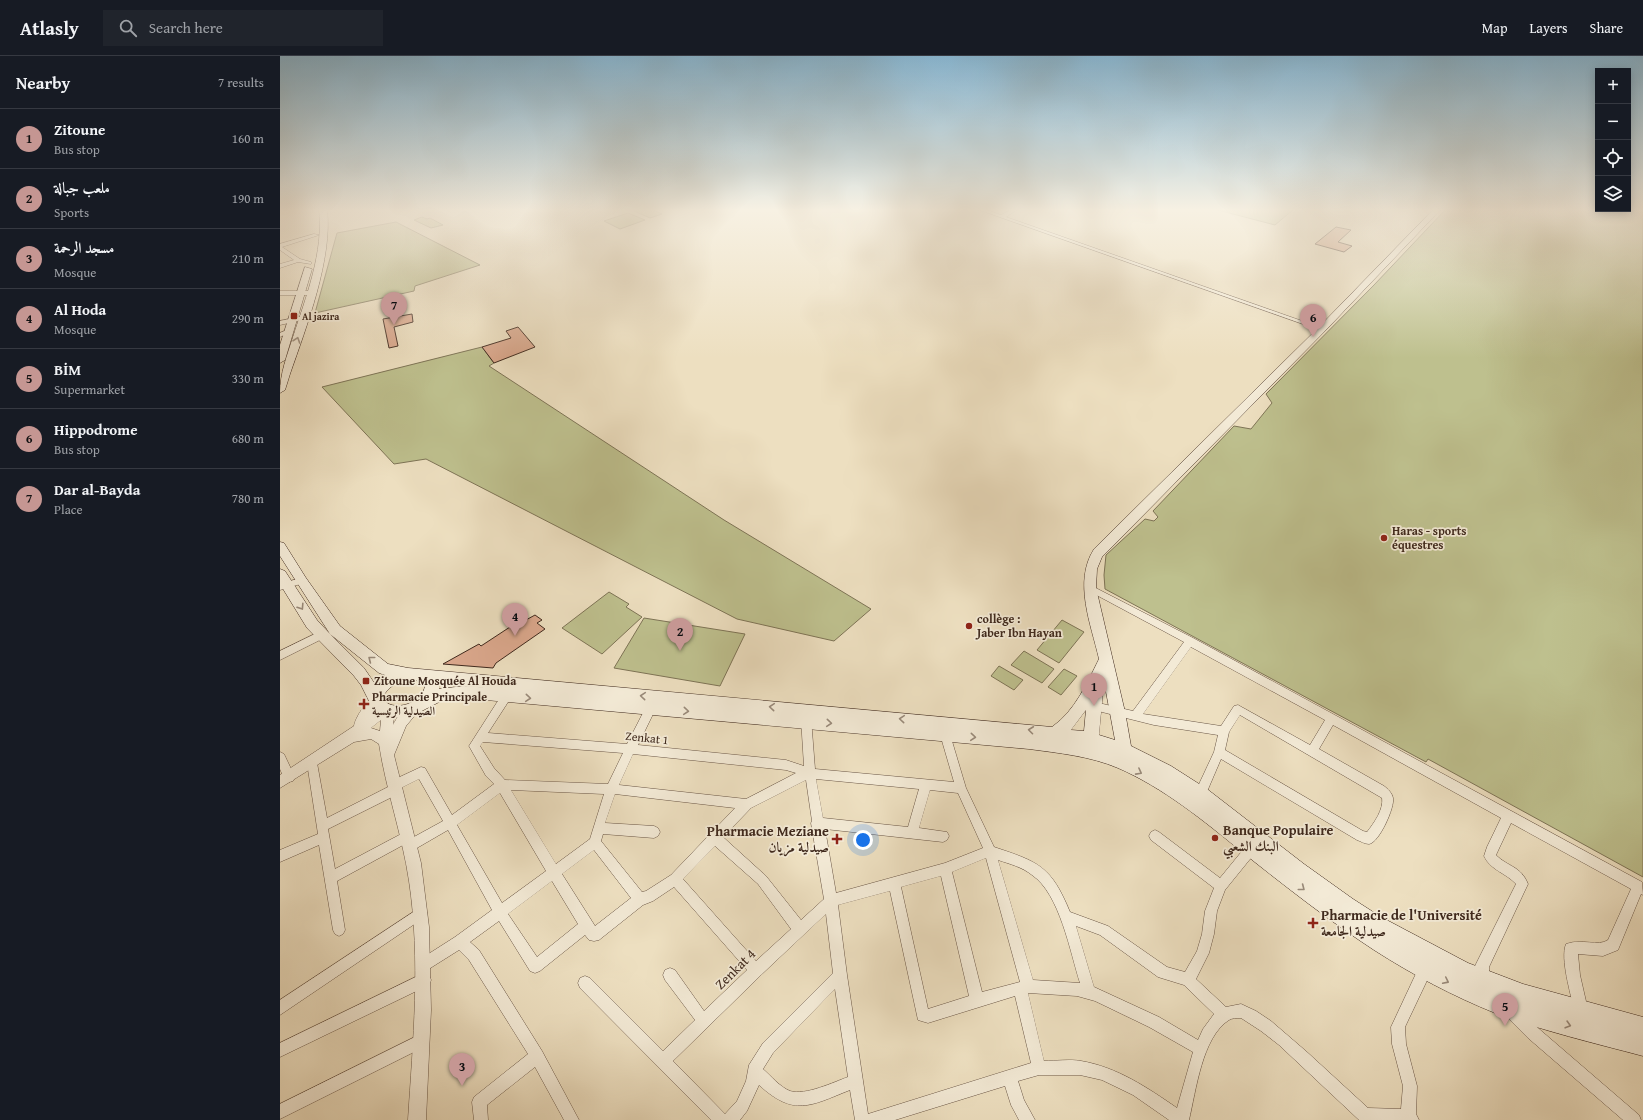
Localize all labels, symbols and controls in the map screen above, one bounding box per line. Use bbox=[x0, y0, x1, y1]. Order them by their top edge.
search box bbox=[103, 10, 383, 46]
text: Atlasly bbox=[20, 14, 79, 42]
icon: search bbox=[117, 17, 139, 39]
text: Search here bbox=[149, 17, 223, 38]
text: Map bbox=[1482, 18, 1508, 38]
text: Layers bbox=[1530, 18, 1568, 38]
text: Share bbox=[1590, 18, 1623, 38]
map controls bbox=[1595, 68, 1631, 212]
button: + bbox=[1595, 68, 1631, 104]
text: Nearby bbox=[16, 70, 70, 95]
text: 7 results bbox=[218, 73, 264, 92]
button: − bbox=[1595, 104, 1631, 140]
text: Zitoune bbox=[54, 119, 105, 140]
text: 1 bbox=[26, 129, 32, 148]
text: 160 m bbox=[232, 129, 264, 148]
text: Bus stop bbox=[54, 140, 100, 159]
button: locate bbox=[1595, 140, 1631, 176]
button: layers bbox=[1595, 176, 1631, 212]
text: ملعب جبالة bbox=[54, 177, 110, 198]
text: 2 bbox=[26, 189, 32, 208]
text: 190 m bbox=[232, 189, 264, 208]
text: Sports bbox=[54, 203, 89, 222]
text: مسجد الرحمة bbox=[54, 237, 114, 258]
text: 3 bbox=[26, 249, 32, 268]
text: 210 m bbox=[232, 249, 264, 268]
text: Mosque bbox=[54, 263, 96, 282]
pin: 7 bbox=[381, 292, 407, 325]
text: Al Hoda bbox=[54, 299, 106, 320]
pin: 6 bbox=[1300, 304, 1326, 337]
text: 4 bbox=[26, 309, 32, 328]
text: 290 m bbox=[232, 309, 264, 328]
place label: Al jazira bbox=[302, 309, 340, 324]
marker: Al jazira bbox=[289, 311, 299, 321]
text: Mosque bbox=[54, 320, 96, 339]
one-way arrow bbox=[293, 337, 301, 344]
text: BİM bbox=[54, 359, 81, 380]
text: 5 bbox=[26, 369, 32, 388]
text: 330 m bbox=[232, 369, 264, 388]
text: Supermarket bbox=[54, 380, 125, 399]
text: Hippodrome bbox=[54, 419, 138, 440]
text: 6 bbox=[26, 429, 32, 448]
text: 680 m bbox=[232, 429, 264, 448]
text: Bus stop bbox=[54, 440, 100, 459]
text: Dar al-Bayda bbox=[54, 479, 140, 500]
text: 7 bbox=[26, 489, 32, 508]
text: 780 m bbox=[232, 489, 264, 508]
text: Place bbox=[54, 500, 83, 519]
place label: Haras - sports équestres bbox=[1392, 522, 1466, 553]
marker: Haras - sports équestres bbox=[1379, 533, 1389, 543]
one-way arrow bbox=[296, 603, 303, 610]
pin: 4 bbox=[502, 603, 528, 636]
place label: collège : Jaber Ibn Hayan bbox=[975, 610, 1062, 641]
pin: 2 bbox=[667, 618, 693, 651]
marker: collège : Jaber Ibn Hayan bbox=[964, 621, 974, 631]
one-way arrow bbox=[369, 657, 376, 664]
place label: Zitoune Mosquée Al Houda bbox=[374, 672, 517, 689]
pin: 1 bbox=[1081, 673, 1107, 706]
marker: Zitoune Mosquée Al Houda bbox=[361, 676, 371, 686]
place label: Pharmacie Principale الصيدلية الرئيسية bbox=[372, 688, 487, 719]
one-way arrow bbox=[640, 691, 646, 700]
one-way arrow bbox=[525, 693, 531, 702]
marker: Pharmacie Principale الصيدلية الرئيسية bbox=[359, 699, 369, 709]
one-way arrow bbox=[769, 703, 775, 712]
one-way arrow bbox=[683, 707, 689, 716]
one-way arrow bbox=[899, 714, 905, 723]
one-way arrow bbox=[826, 719, 832, 728]
one-way arrow bbox=[1028, 726, 1034, 735]
street label: Zenkat 1 bbox=[625, 727, 670, 748]
one-way arrow bbox=[970, 732, 976, 741]
one-way arrow bbox=[1135, 767, 1143, 774]
place label: Banque Populaire البنك الشعبي bbox=[1223, 820, 1334, 860]
place label: Pharmacie Meziane صيدلية مزيان bbox=[707, 821, 829, 857]
your location bbox=[853, 830, 873, 850]
marker: Banque Populaire البنك الشعبي bbox=[1210, 833, 1220, 843]
marker: Pharmacie Meziane صيدلية مزيان bbox=[832, 834, 842, 844]
one-way arrow bbox=[1297, 883, 1304, 890]
place label: Pharmacie de l'Université صيدلية الجامعة bbox=[1321, 905, 1482, 941]
marker: Pharmacie de l'Université صيدلية الجامعة bbox=[1308, 918, 1318, 928]
street label: Zenkat 4 bbox=[710, 944, 760, 994]
one-way arrow bbox=[1442, 976, 1449, 984]
pin: 5 bbox=[1492, 993, 1518, 1026]
one-way arrow bbox=[1564, 1020, 1571, 1029]
pin: 3 bbox=[449, 1053, 475, 1086]

